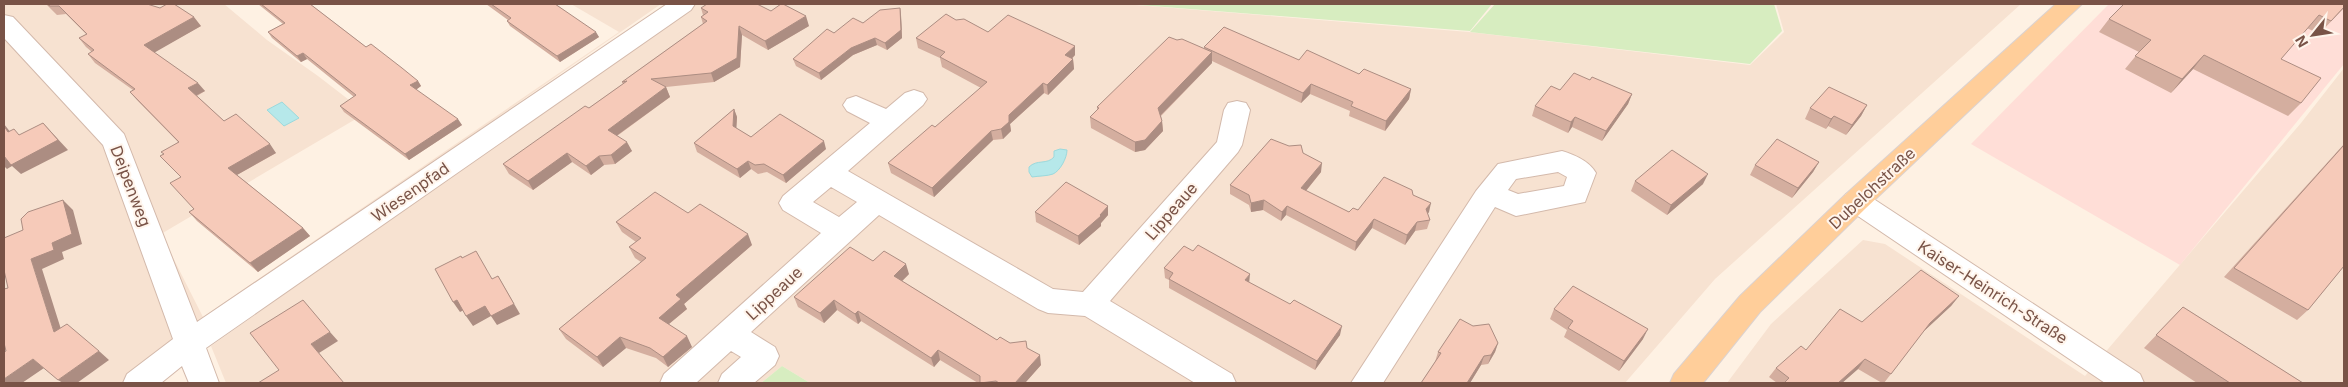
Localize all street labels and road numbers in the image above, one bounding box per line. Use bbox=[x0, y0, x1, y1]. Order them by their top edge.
street label: Deipenweg bbox=[106, 143, 156, 229]
street label: Dubelohstraße bbox=[1825, 143, 1919, 233]
street label: Wiesenpfad bbox=[367, 158, 453, 226]
street label: Lippeaue bbox=[1141, 178, 1201, 244]
street label: Kaiser-Heinrich-Straße bbox=[1914, 236, 2072, 348]
street label: Lippeaue bbox=[742, 262, 806, 324]

